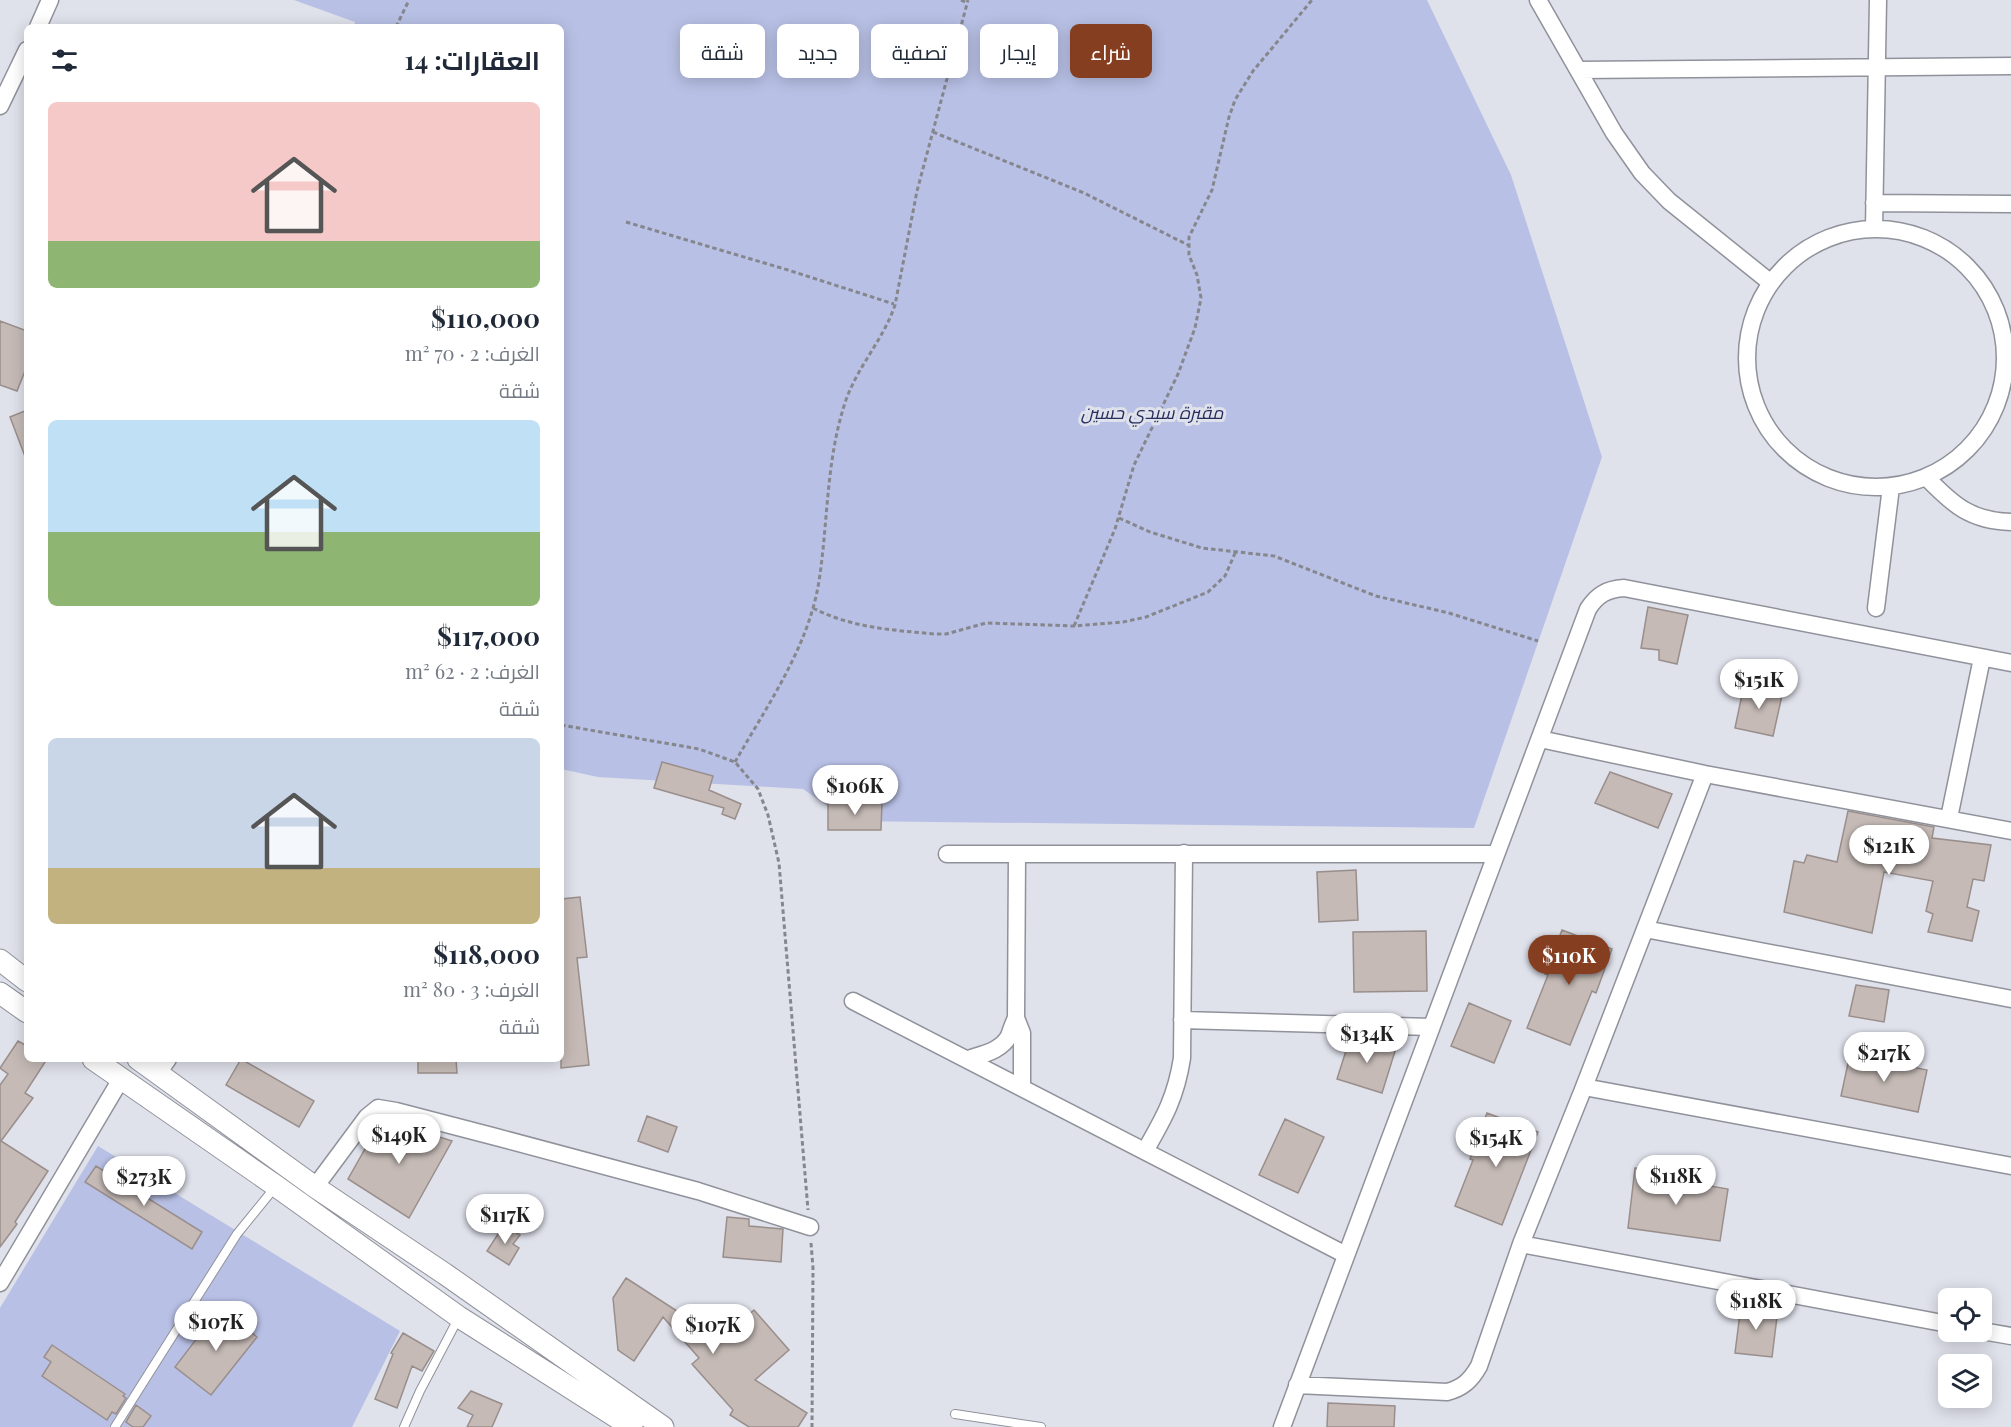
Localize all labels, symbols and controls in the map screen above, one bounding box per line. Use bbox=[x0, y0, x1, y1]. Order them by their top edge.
chip: شقة bbox=[680, 24, 765, 78]
chip: جديد bbox=[777, 24, 859, 78]
chip: تصفية bbox=[871, 24, 968, 78]
chip: إيجار bbox=[980, 24, 1058, 78]
chip: شراء bbox=[1070, 24, 1152, 78]
text: العقارات: 14 bbox=[405, 42, 540, 77]
icon: filters bbox=[48, 44, 81, 77]
icon: home bbox=[240, 141, 348, 249]
text: $110,000 bbox=[431, 300, 540, 335]
text: الغرف: 2 · 70 m² bbox=[405, 339, 540, 366]
text: شقة bbox=[499, 376, 540, 403]
park label: مقبرة سيدي حسين bbox=[1081, 400, 1224, 427]
icon: home bbox=[240, 459, 348, 567]
text: $117,000 bbox=[437, 618, 540, 653]
text: الغرف: 2 · 62 m² bbox=[405, 657, 540, 684]
pin: $151K bbox=[1717, 659, 1801, 710]
text: $151K bbox=[1734, 665, 1784, 692]
text: شقة bbox=[499, 694, 540, 721]
pin: $106K bbox=[813, 765, 897, 816]
text: $106K bbox=[826, 771, 884, 798]
icon: home bbox=[240, 777, 348, 885]
pin: $121K bbox=[1847, 825, 1931, 876]
text: $121K bbox=[1863, 831, 1915, 858]
pin: $110K bbox=[1527, 935, 1611, 986]
text: $118,000 bbox=[433, 936, 540, 971]
text: $110K bbox=[1542, 941, 1596, 968]
text: الغرف: 3 · 80 m² bbox=[403, 975, 540, 1002]
text: شقة bbox=[499, 1012, 540, 1039]
pin: $134K bbox=[1325, 1013, 1409, 1064]
text: $134K bbox=[1340, 1019, 1394, 1046]
pin: $217K bbox=[1842, 1032, 1926, 1083]
text: $217K bbox=[1858, 1038, 1910, 1065]
pin: $149K bbox=[357, 1114, 441, 1165]
pin: $154K bbox=[1454, 1117, 1538, 1168]
text: $149K bbox=[371, 1120, 427, 1147]
text: $154K bbox=[1470, 1123, 1522, 1150]
pin: $118K bbox=[1634, 1155, 1718, 1206]
pin: $273K bbox=[102, 1156, 186, 1207]
text: $118K bbox=[1650, 1161, 1702, 1188]
text: $273K bbox=[116, 1162, 172, 1189]
pin: $117K bbox=[463, 1194, 547, 1245]
text: $117K bbox=[480, 1200, 530, 1227]
pin: $118K bbox=[1714, 1280, 1798, 1331]
text: $118K bbox=[1730, 1286, 1782, 1313]
map controls bbox=[1938, 1288, 1992, 1408]
button: locate bbox=[1938, 1288, 1992, 1342]
pin: $107K bbox=[174, 1301, 258, 1352]
pin: $107K bbox=[671, 1304, 755, 1355]
text: $107K bbox=[188, 1307, 244, 1334]
text: $107K bbox=[685, 1310, 741, 1337]
button: layers bbox=[1938, 1354, 1992, 1408]

